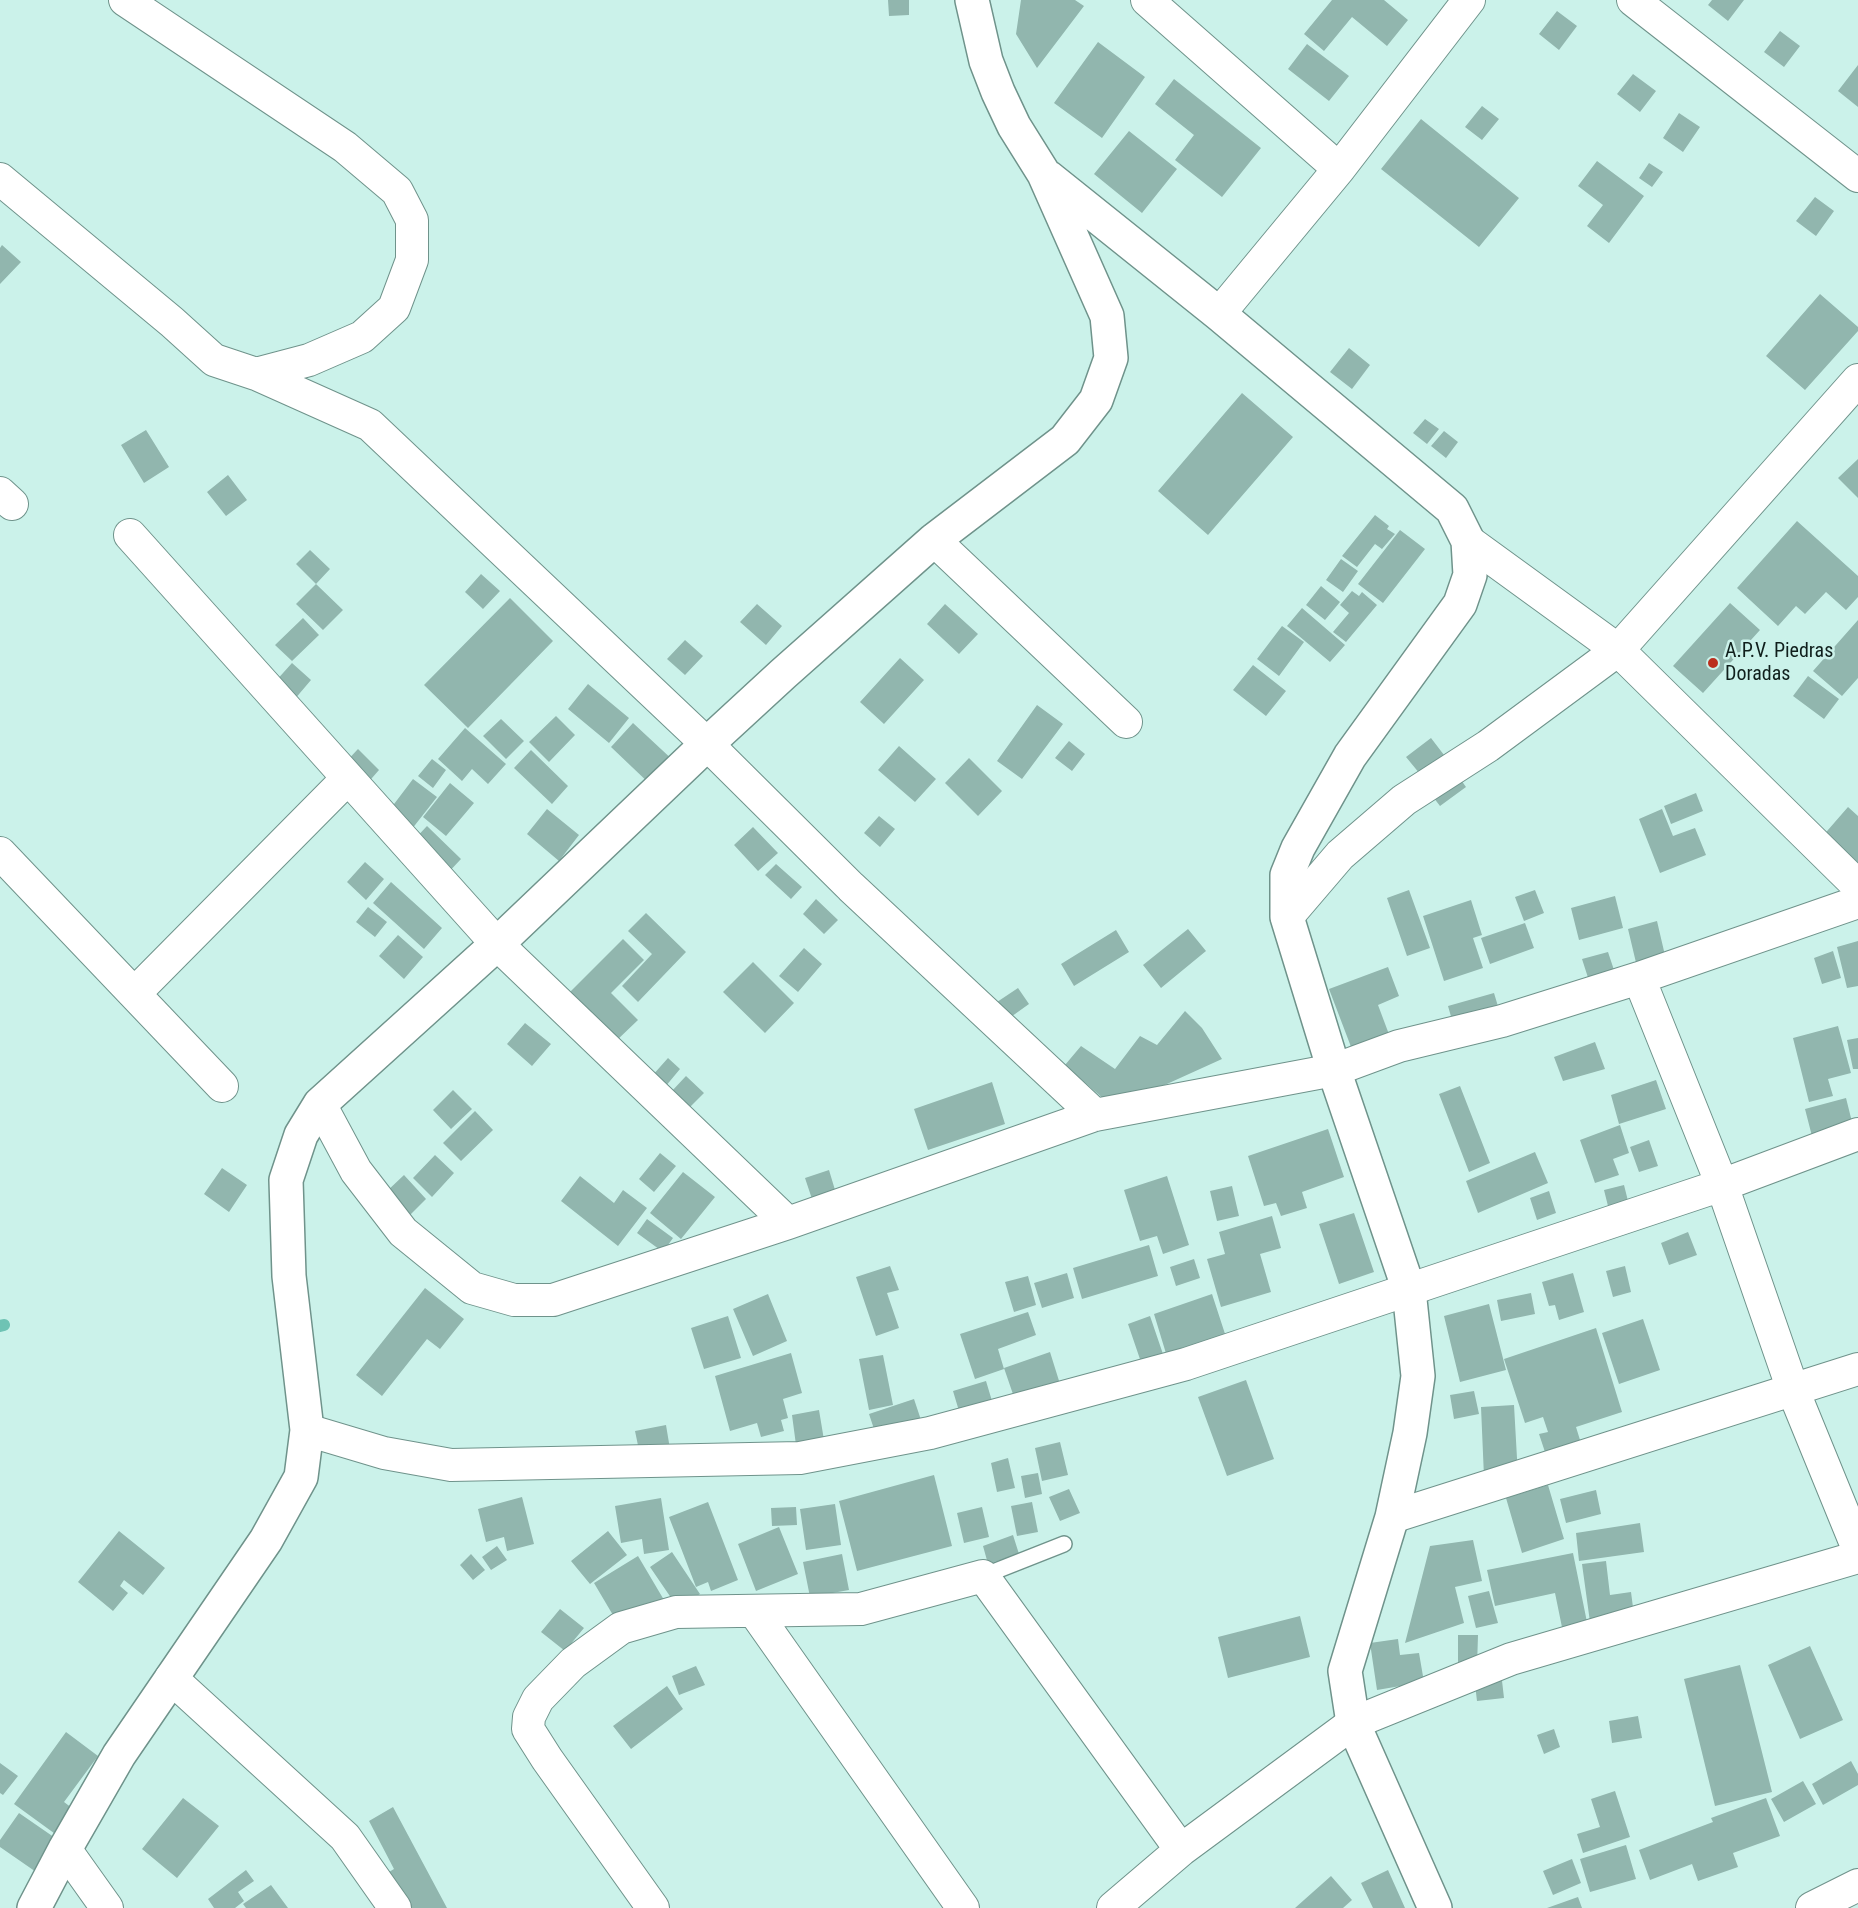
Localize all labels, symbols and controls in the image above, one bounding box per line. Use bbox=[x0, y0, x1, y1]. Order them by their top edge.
place label: A.P.V. Piedras Doradas bbox=[1725, 640, 1833, 687]
marker: A.P.V. Piedras Doradas bbox=[1706, 656, 1720, 670]

